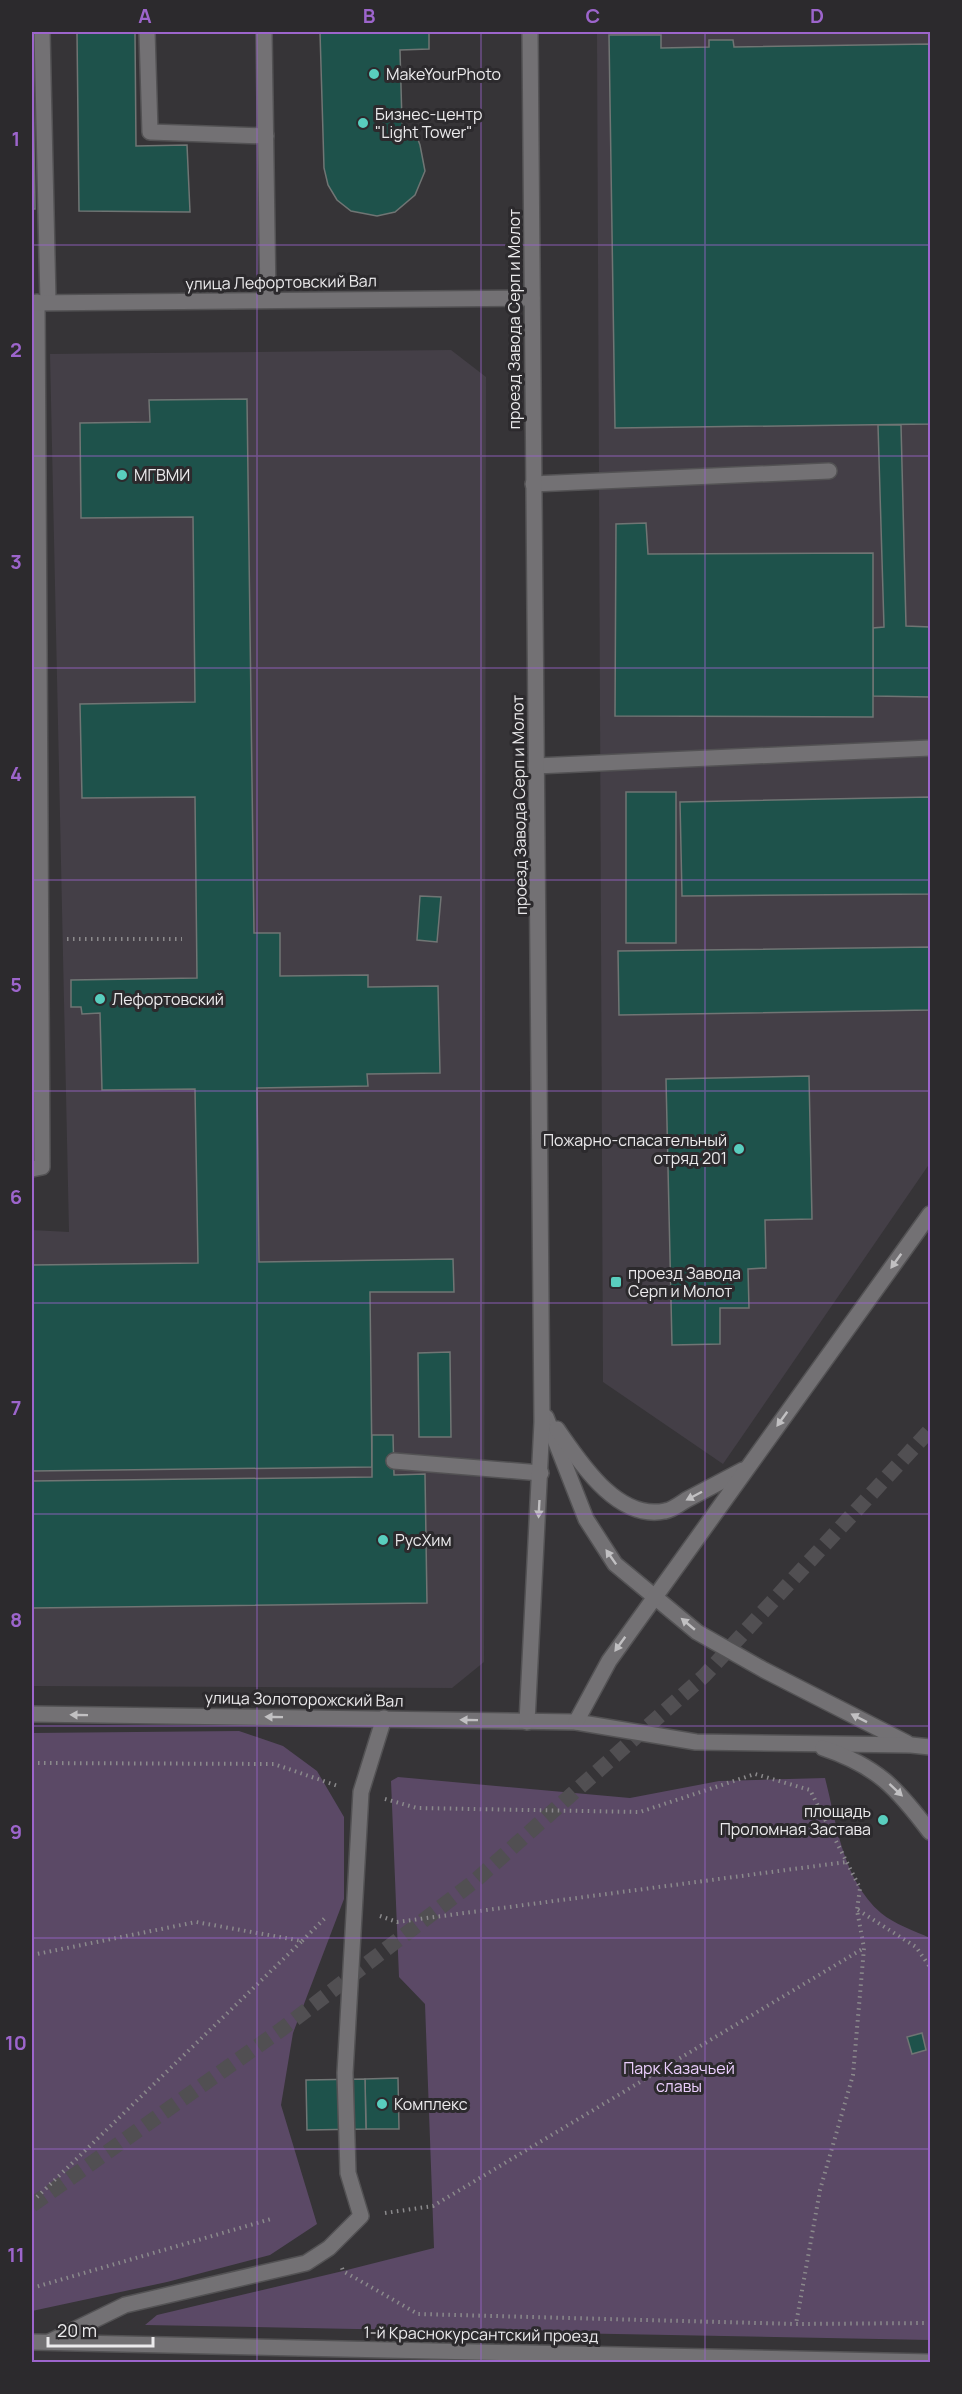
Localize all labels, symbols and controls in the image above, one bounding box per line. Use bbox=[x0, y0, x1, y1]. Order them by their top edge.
text: A bbox=[138, 2, 152, 29]
text: B bbox=[363, 2, 376, 29]
text: C bbox=[586, 2, 600, 29]
text: D bbox=[810, 2, 824, 29]
place label: MakeYourPhoto bbox=[386, 63, 501, 85]
marker: MakeYourPhoto bbox=[367, 67, 381, 81]
place label: Бизнес-центр "Light Tower" bbox=[375, 103, 483, 143]
marker: Бизнес-центр "Light Tower" bbox=[356, 116, 370, 130]
text: 1 bbox=[12, 125, 20, 152]
street label: проезд Завода Серп и Молот bbox=[503, 209, 525, 429]
street label: улица Лефортовский Вал bbox=[185, 269, 377, 295]
text: 2 bbox=[10, 336, 22, 363]
place label: МГВМИ bbox=[134, 464, 190, 486]
marker: МГВМИ bbox=[115, 468, 129, 482]
text: 3 bbox=[10, 548, 22, 575]
street label: проезд Завода Серп и Молот bbox=[506, 695, 532, 915]
text: 4 bbox=[10, 760, 22, 787]
text: 5 bbox=[10, 971, 22, 998]
place label: Лефортовский bbox=[112, 988, 224, 1010]
marker: Лефортовский bbox=[93, 992, 107, 1006]
place label: Пожарно-спасательный отряд 201 bbox=[543, 1129, 727, 1169]
marker: Пожарно-спасательный отряд 201 bbox=[732, 1142, 746, 1156]
text: 6 bbox=[10, 1183, 22, 1210]
one-way arrow bbox=[890, 1252, 902, 1268]
place label: проезд Завода Серп и Молот bbox=[628, 1262, 741, 1302]
marker: проезд Завода Серп и Молот bbox=[609, 1275, 623, 1289]
text: 7 bbox=[11, 1394, 21, 1421]
one-way arrow bbox=[776, 1410, 788, 1426]
one-way arrow bbox=[685, 1491, 702, 1501]
one-way arrow bbox=[534, 1500, 543, 1519]
place label: РусХим bbox=[395, 1529, 452, 1551]
marker: РусХим bbox=[376, 1533, 390, 1547]
one-way arrow bbox=[605, 1550, 617, 1566]
text: 8 bbox=[10, 1606, 22, 1633]
one-way arrow bbox=[680, 1618, 696, 1631]
one-way arrow bbox=[614, 1636, 626, 1652]
street label: улица Золоторожский Вал bbox=[204, 1686, 404, 1712]
one-way arrow bbox=[69, 1710, 88, 1720]
one-way arrow bbox=[264, 1712, 283, 1722]
one-way arrow bbox=[850, 1713, 867, 1723]
one-way arrow bbox=[459, 1715, 478, 1725]
one-way arrow bbox=[888, 1783, 903, 1797]
place label: площадь Проломная Застава bbox=[720, 1800, 871, 1840]
marker: площадь Проломная Застава bbox=[876, 1813, 890, 1827]
text: 9 bbox=[10, 1818, 22, 1845]
text: 10 bbox=[5, 2029, 27, 2056]
park label: Парк Казачьей славы bbox=[623, 2057, 735, 2097]
place label: Комплекс bbox=[394, 2093, 468, 2115]
marker: Комплекс bbox=[375, 2097, 389, 2111]
text: 11 bbox=[7, 2241, 25, 2268]
scale bar bbox=[48, 2310, 153, 2348]
text: 20 m bbox=[57, 2318, 97, 2342]
street label: 1-й Краснокурсантский проезд bbox=[363, 2321, 599, 2347]

